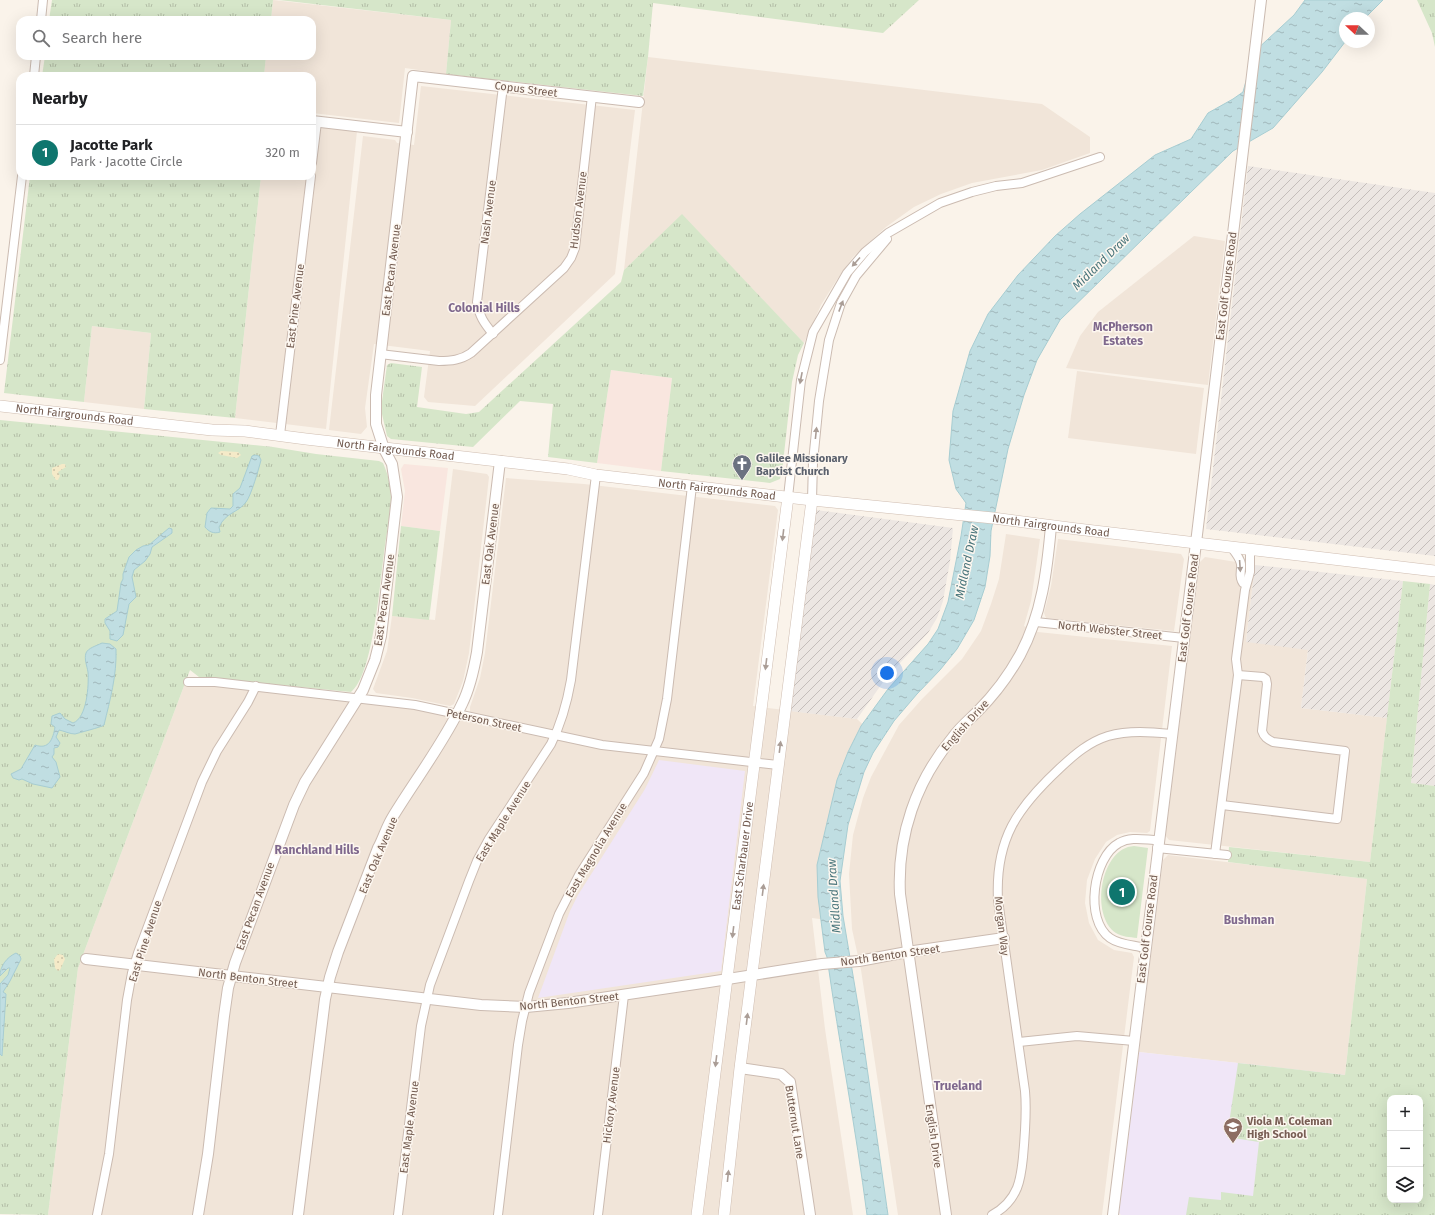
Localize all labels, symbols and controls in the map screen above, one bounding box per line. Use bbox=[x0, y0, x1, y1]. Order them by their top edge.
north arrow bbox=[1339, 12, 1375, 48]
search box bbox=[16, 16, 316, 60]
icon: search bbox=[30, 27, 52, 49]
text: Search here bbox=[62, 29, 142, 47]
street label: Copus Street bbox=[494, 79, 558, 100]
text: Nearby bbox=[32, 88, 87, 109]
text: Jacotte Park bbox=[70, 136, 153, 154]
text: 1 bbox=[42, 145, 48, 160]
text: 320 m bbox=[265, 145, 300, 160]
text: Park · Jacotte Circle bbox=[70, 154, 183, 169]
street label: Hudson Avenue bbox=[567, 171, 590, 250]
street label: Nash Avenue bbox=[478, 179, 499, 245]
street label: East Pecan Avenue bbox=[379, 223, 404, 317]
water label: Midland Draw bbox=[1069, 231, 1133, 293]
street label: East Golf Course Road bbox=[1213, 231, 1240, 341]
one-way arrow bbox=[852, 257, 861, 267]
street label: East Pine Avenue bbox=[284, 263, 307, 349]
one-way arrow bbox=[838, 299, 844, 311]
district label: Colonial Hills bbox=[448, 301, 520, 315]
district label: McPherson Estates bbox=[1093, 320, 1153, 348]
one-way arrow bbox=[798, 372, 804, 384]
street label: North Fairgrounds Road bbox=[15, 402, 134, 428]
one-way arrow bbox=[813, 427, 819, 439]
street label: North Fairgrounds Road bbox=[336, 437, 455, 463]
place label: Galilee Missionary Baptist Church bbox=[756, 452, 848, 478]
church icon: Galilee Missionary Baptist Church bbox=[731, 453, 753, 481]
street label: North Fairgrounds Road bbox=[657, 476, 776, 503]
street label: East Oak Avenue bbox=[479, 502, 502, 586]
street label: North Fairgrounds Road bbox=[991, 512, 1110, 540]
water label: Midland Draw bbox=[952, 524, 982, 600]
one-way arrow bbox=[780, 529, 786, 542]
street label: East Pecan Avenue bbox=[372, 553, 397, 647]
street label: East Golf Course Road bbox=[1175, 553, 1202, 663]
one-way arrow bbox=[1236, 559, 1243, 572]
street label: North Webster Street bbox=[1057, 619, 1163, 642]
one-way arrow bbox=[763, 658, 770, 670]
your location bbox=[877, 663, 897, 683]
street label: English Drive bbox=[939, 697, 992, 754]
street label: Peterson Street bbox=[445, 706, 523, 735]
one-way arrow bbox=[777, 741, 784, 754]
street label: East Maple Avenue bbox=[473, 778, 534, 864]
street label: East Magnolia Avenue bbox=[563, 800, 630, 900]
street label: East Scharbauer Drive bbox=[730, 801, 756, 911]
street label: East Oak Avenue bbox=[356, 815, 401, 896]
district label: Ranchland Hills bbox=[275, 843, 360, 857]
water label: Midland Draw bbox=[824, 858, 844, 934]
street label: East Pecan Avenue bbox=[234, 860, 277, 952]
street label: East Golf Course Road bbox=[1134, 874, 1161, 984]
pin: 1 bbox=[1109, 877, 1135, 907]
one-way arrow bbox=[760, 884, 766, 896]
street label: Morgan Way bbox=[991, 896, 1012, 957]
street label: East Pine Avenue bbox=[126, 899, 165, 984]
district label: Bushman bbox=[1224, 913, 1274, 927]
one-way arrow bbox=[730, 926, 736, 938]
street label: North Benton Street bbox=[840, 942, 941, 969]
street label: North Benton Street bbox=[197, 966, 298, 991]
street label: North Benton Street bbox=[519, 990, 620, 1013]
one-way arrow bbox=[744, 1013, 750, 1025]
one-way arrow bbox=[713, 1055, 719, 1067]
street label: Hickory Avenue bbox=[600, 1066, 623, 1144]
district label: Trueland bbox=[934, 1079, 982, 1093]
street label: East Maple Avenue bbox=[397, 1080, 422, 1174]
street label: Butternut Lane bbox=[782, 1084, 807, 1160]
map controls bbox=[1387, 1095, 1423, 1203]
button: + bbox=[1387, 1095, 1423, 1131]
street label: English Drive bbox=[923, 1103, 944, 1169]
place label: Viola M. Coleman High School bbox=[1246, 1115, 1332, 1141]
school or university icon: Viola M. Coleman High School bbox=[1222, 1116, 1244, 1144]
button: − bbox=[1387, 1131, 1423, 1167]
button: layers bbox=[1387, 1167, 1423, 1203]
one-way arrow bbox=[725, 1170, 731, 1182]

